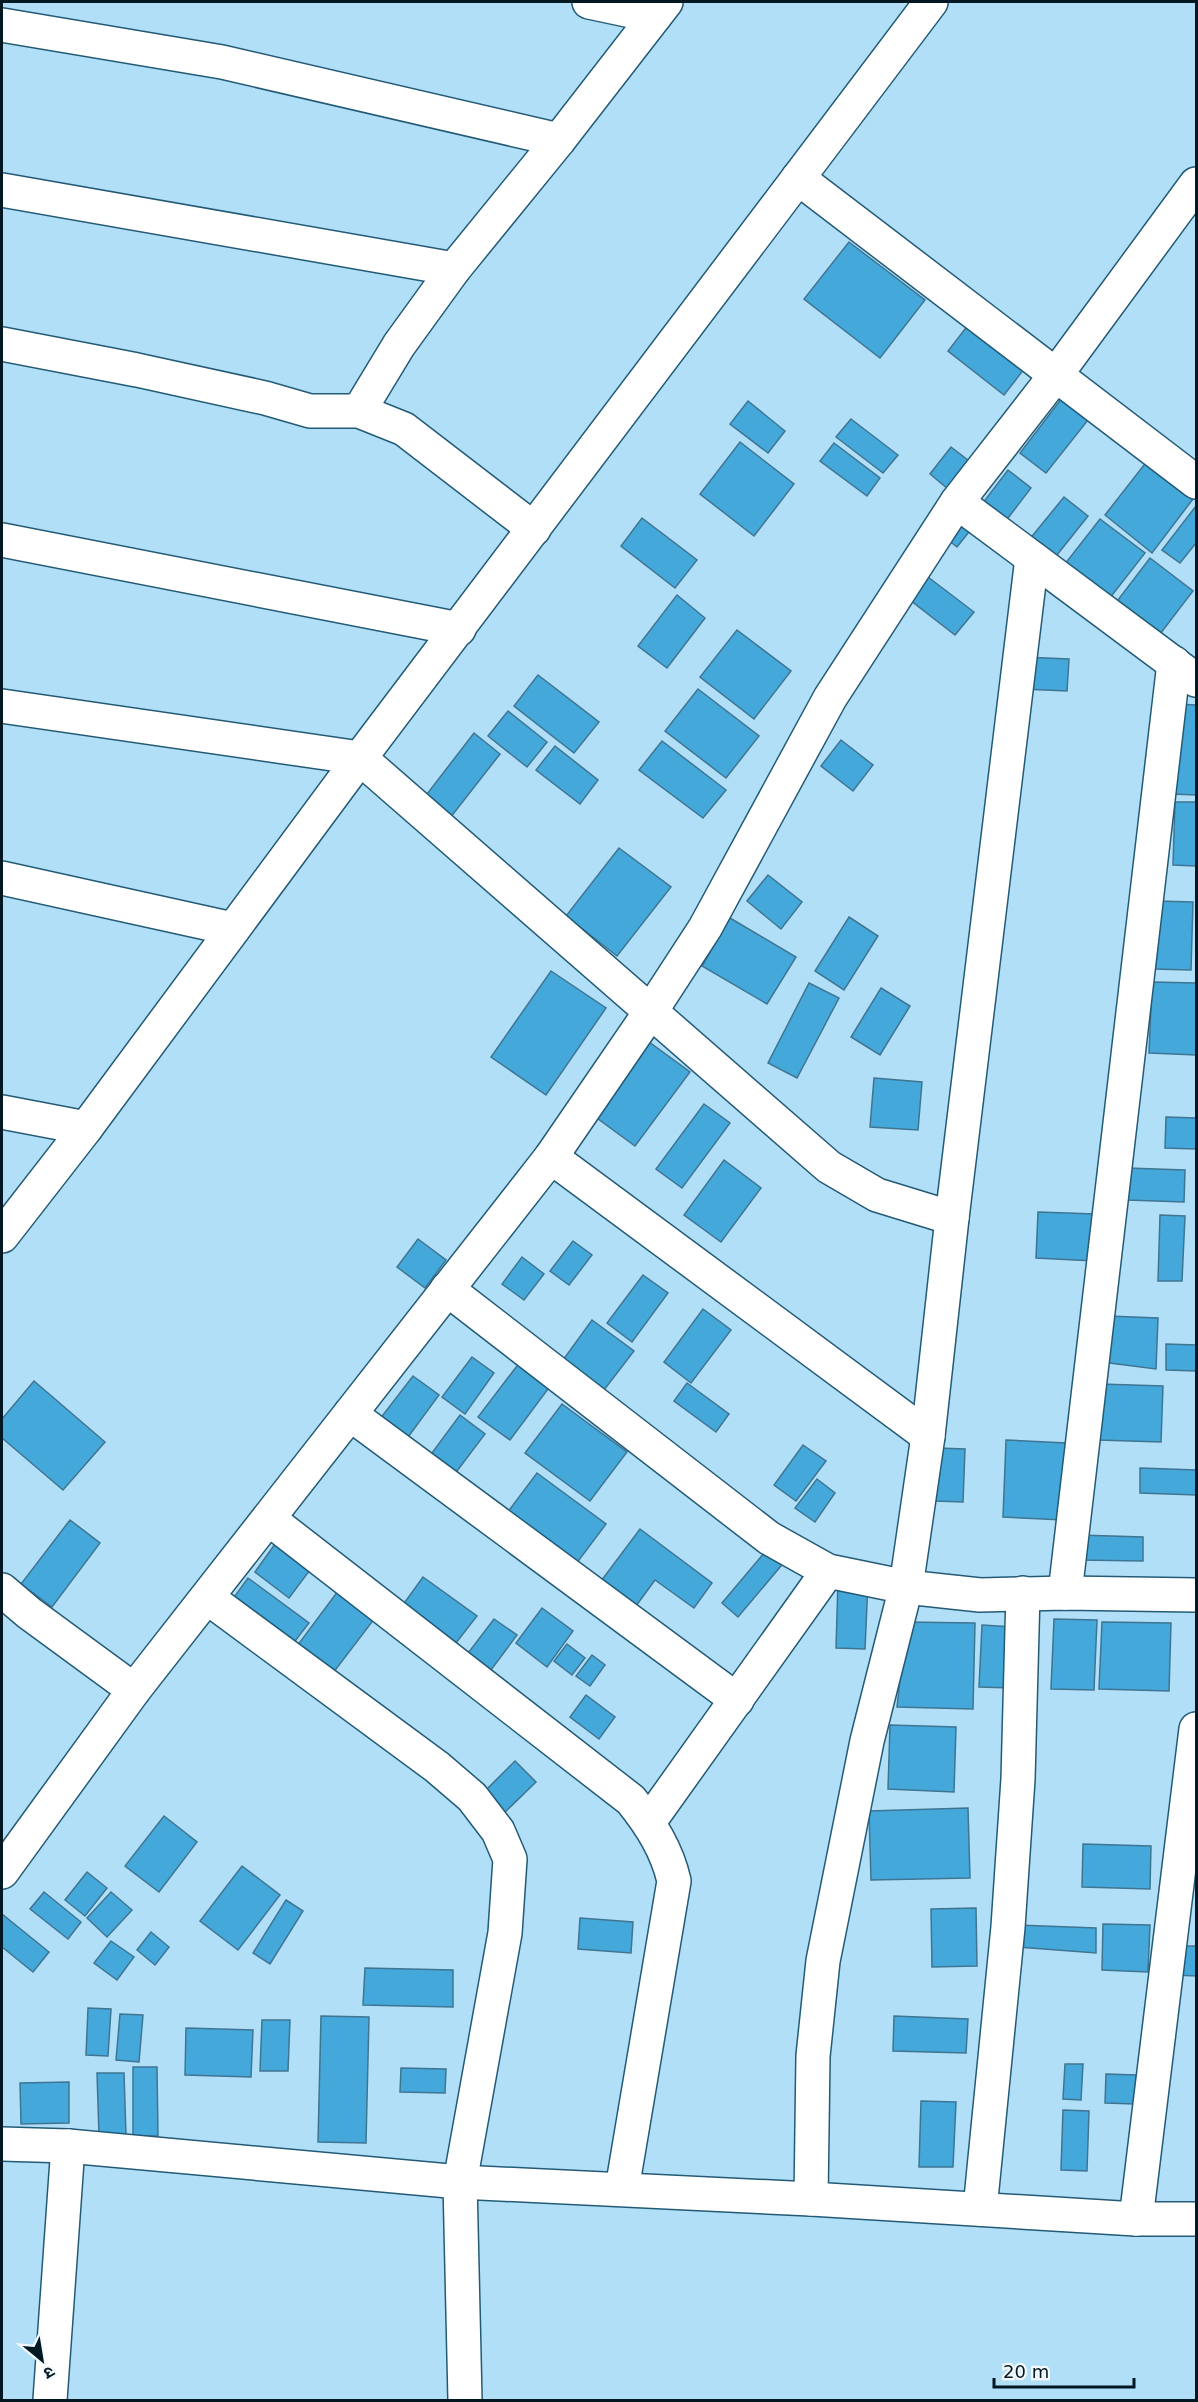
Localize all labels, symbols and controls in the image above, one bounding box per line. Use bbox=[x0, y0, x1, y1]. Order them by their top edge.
north arrow bbox=[12, 2330, 72, 2390]
scale bar bbox=[994, 2351, 1134, 2389]
text: 20 m bbox=[1003, 2361, 1049, 2382]
text: उ bbox=[40, 2362, 58, 2383]

